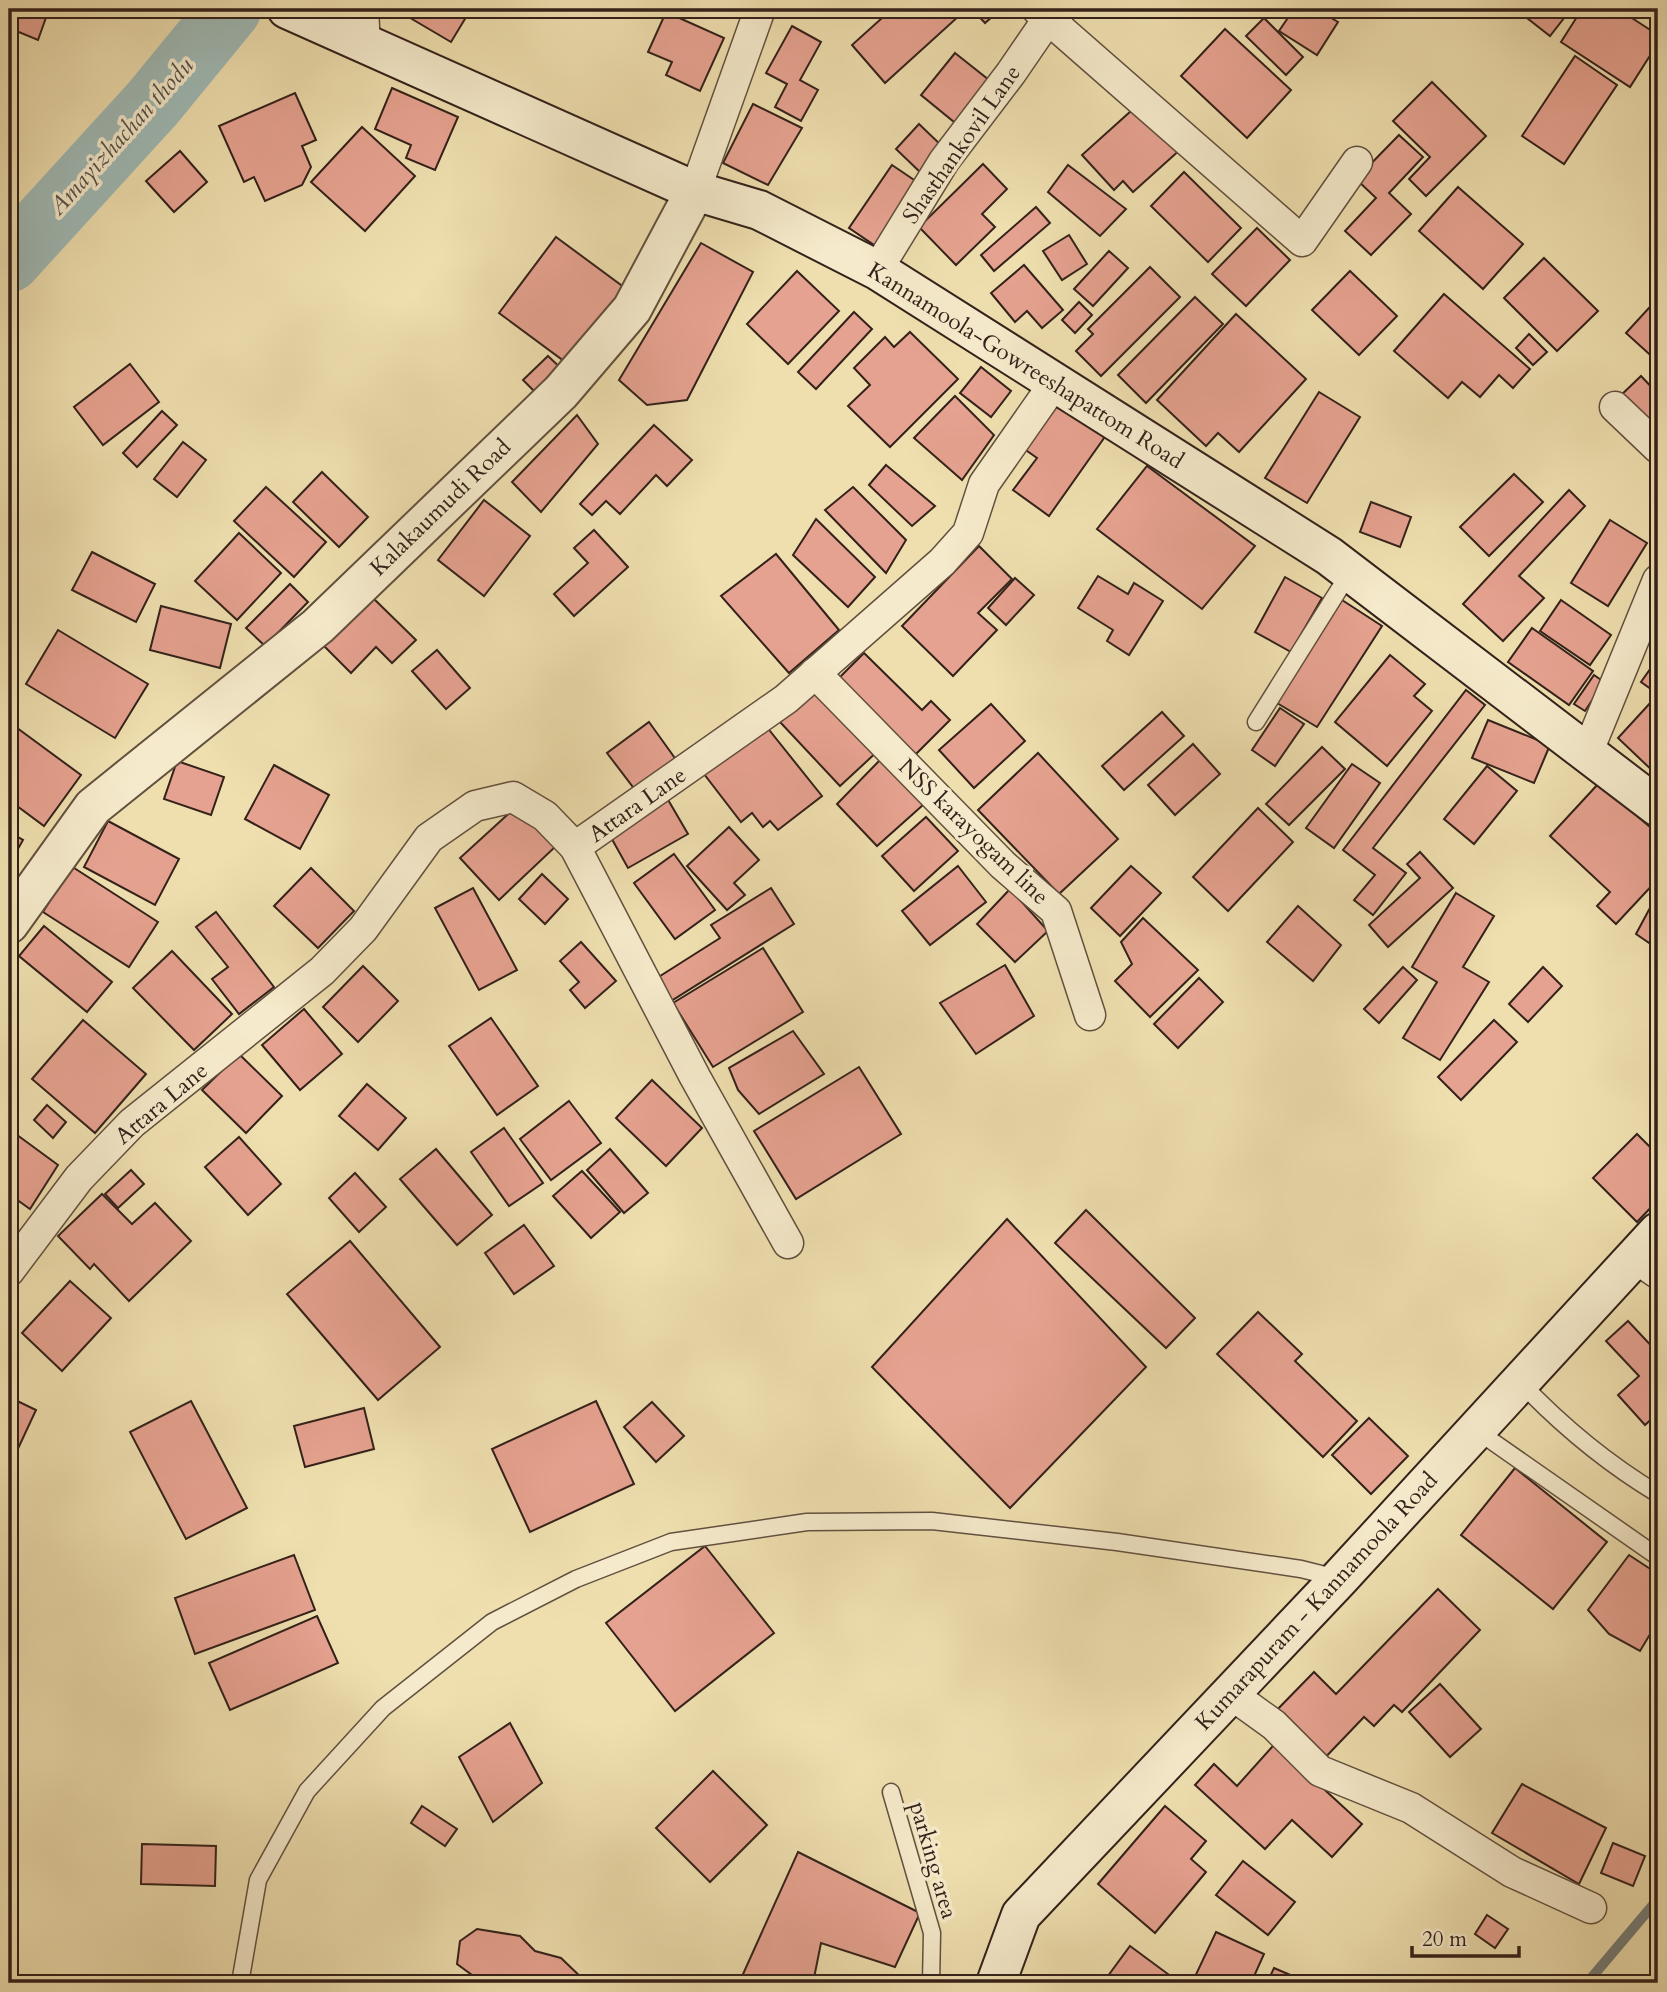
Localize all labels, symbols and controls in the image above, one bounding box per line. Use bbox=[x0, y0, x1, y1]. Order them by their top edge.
water label: Amayizhachan thodu bbox=[41, 50, 201, 223]
street label: Shasthankovil Lane bbox=[895, 59, 1028, 230]
street label: Kannamoola-Gowreeshapattom Road bbox=[862, 255, 1190, 476]
street label: Kalakaumudi Road bbox=[363, 431, 518, 583]
street label: NSS karayogam line bbox=[892, 751, 1056, 911]
street label: Attara Lane bbox=[582, 759, 692, 849]
street label: Attara Lane bbox=[108, 1055, 214, 1151]
street label: Kumarapuram - Kannamoola Road bbox=[1188, 1465, 1445, 1737]
street label: parking area bbox=[902, 1798, 965, 1922]
scale bar bbox=[1412, 1915, 1518, 1959]
text: 20 m bbox=[1422, 1925, 1467, 1954]

